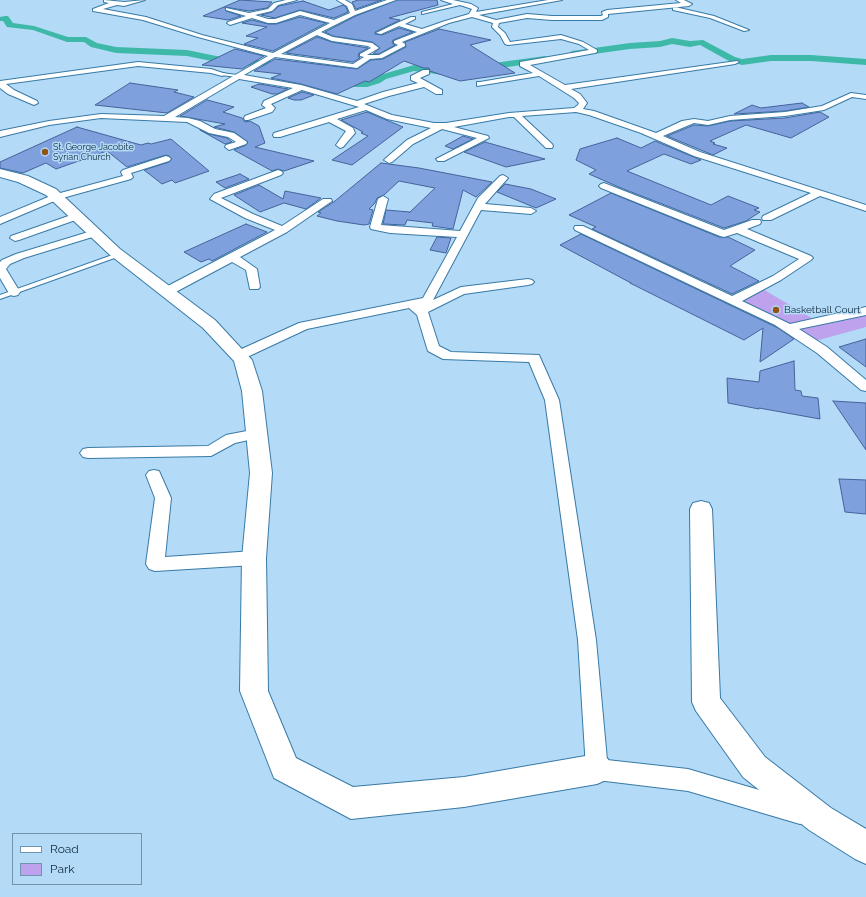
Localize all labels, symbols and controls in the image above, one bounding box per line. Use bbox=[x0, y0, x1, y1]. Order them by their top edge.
place label: St. George Jacobite Syrian Church bbox=[53, 142, 134, 163]
marker: St. George Jacobite Syrian Church bbox=[40, 147, 50, 157]
place label: Basketball Court bbox=[784, 304, 860, 316]
marker: Basketball Court bbox=[771, 305, 781, 315]
legend bbox=[12, 833, 142, 885]
text: Road bbox=[50, 842, 79, 856]
text: Park bbox=[50, 862, 75, 876]

